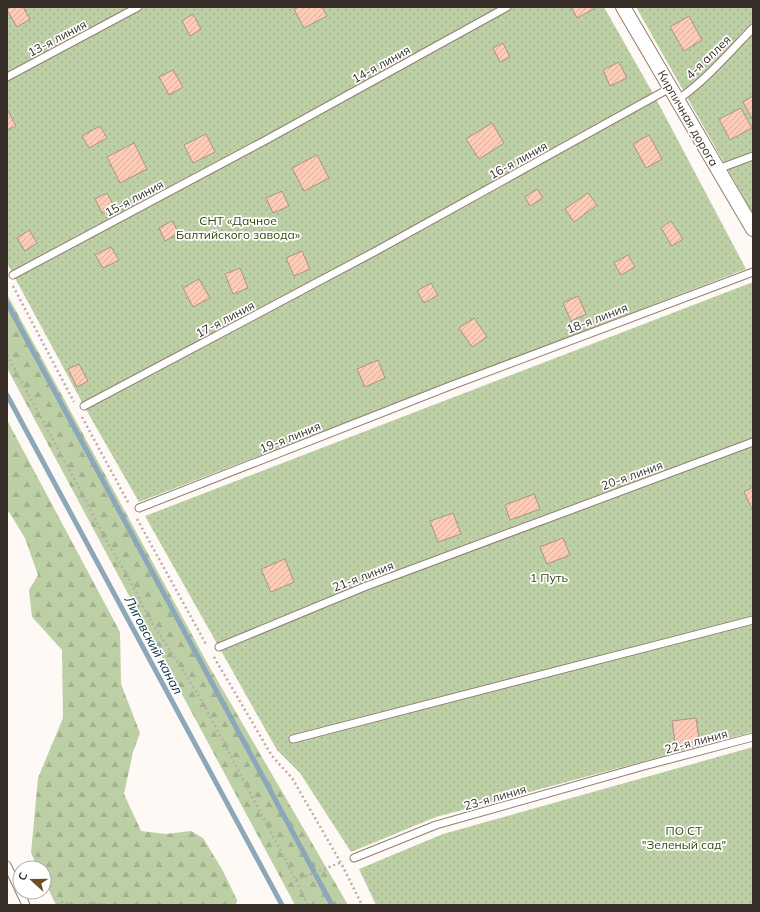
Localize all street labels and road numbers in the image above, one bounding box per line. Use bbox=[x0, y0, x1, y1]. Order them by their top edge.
street label: 13-я линия bbox=[25, 16, 89, 60]
street label: 4-я аллея bbox=[682, 32, 734, 82]
street label: 14-я линия bbox=[349, 42, 413, 86]
street label: Кирпичная дорога bbox=[654, 67, 722, 169]
street label: 16-я линия bbox=[486, 138, 550, 182]
street label: 15-я линия bbox=[102, 176, 166, 220]
street label: 17-я линия bbox=[193, 297, 257, 341]
street label: 18-я линия bbox=[564, 299, 630, 337]
street label: 19-я линия bbox=[257, 418, 323, 456]
street label: 20-я линия bbox=[599, 457, 665, 493]
street label: 21-я линия bbox=[330, 557, 396, 595]
street label: 22-я линия bbox=[663, 725, 729, 757]
street label: 23-я линия bbox=[462, 781, 528, 813]

